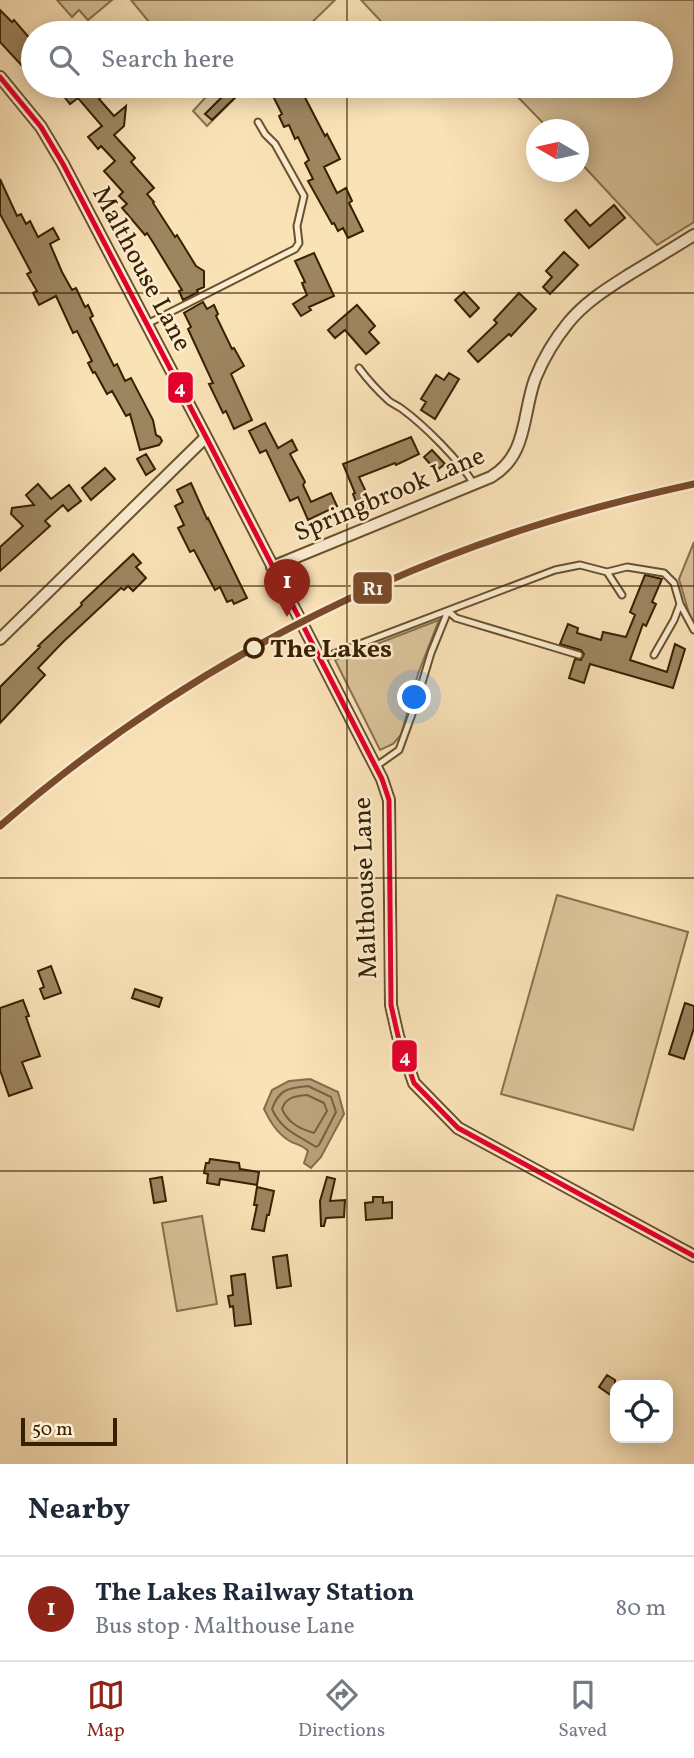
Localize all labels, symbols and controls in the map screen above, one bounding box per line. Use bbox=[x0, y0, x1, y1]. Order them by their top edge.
search box bbox=[21, 21, 673, 98]
icon: search bbox=[45, 41, 83, 79]
text: Search here bbox=[101, 42, 234, 78]
north arrow bbox=[526, 119, 589, 182]
street label: Malthouse Lane bbox=[83, 180, 200, 358]
line badge: 4 bbox=[167, 371, 194, 404]
text: 4 bbox=[174, 376, 186, 402]
street label: Springbrook Lane bbox=[289, 438, 491, 551]
pin: 1 bbox=[264, 559, 310, 617]
line badge: R1 bbox=[352, 571, 393, 605]
text: R1 bbox=[363, 577, 383, 603]
place label: The Lakes bbox=[270, 632, 392, 668]
marker: The Lakes bbox=[244, 638, 264, 658]
your location bbox=[397, 680, 431, 714]
street label: Malthouse Lane bbox=[345, 796, 387, 980]
line badge: 4 bbox=[391, 1039, 418, 1073]
text: 4 bbox=[399, 1045, 411, 1071]
map controls bbox=[610, 1380, 673, 1443]
button: locate bbox=[610, 1380, 673, 1443]
scale bar bbox=[21, 1415, 117, 1447]
text: 50 m bbox=[32, 1417, 73, 1443]
text: Nearby bbox=[28, 1489, 130, 1531]
text: The Lakes Railway Station bbox=[95, 1575, 414, 1611]
text: 1 bbox=[46, 1593, 56, 1625]
text: 80 m bbox=[616, 1593, 666, 1625]
text: Bus stop · Malthouse Lane bbox=[95, 1611, 355, 1643]
tab: Map bbox=[87, 1676, 125, 1744]
tab: Directions bbox=[298, 1676, 385, 1744]
tab: Saved bbox=[558, 1676, 607, 1744]

